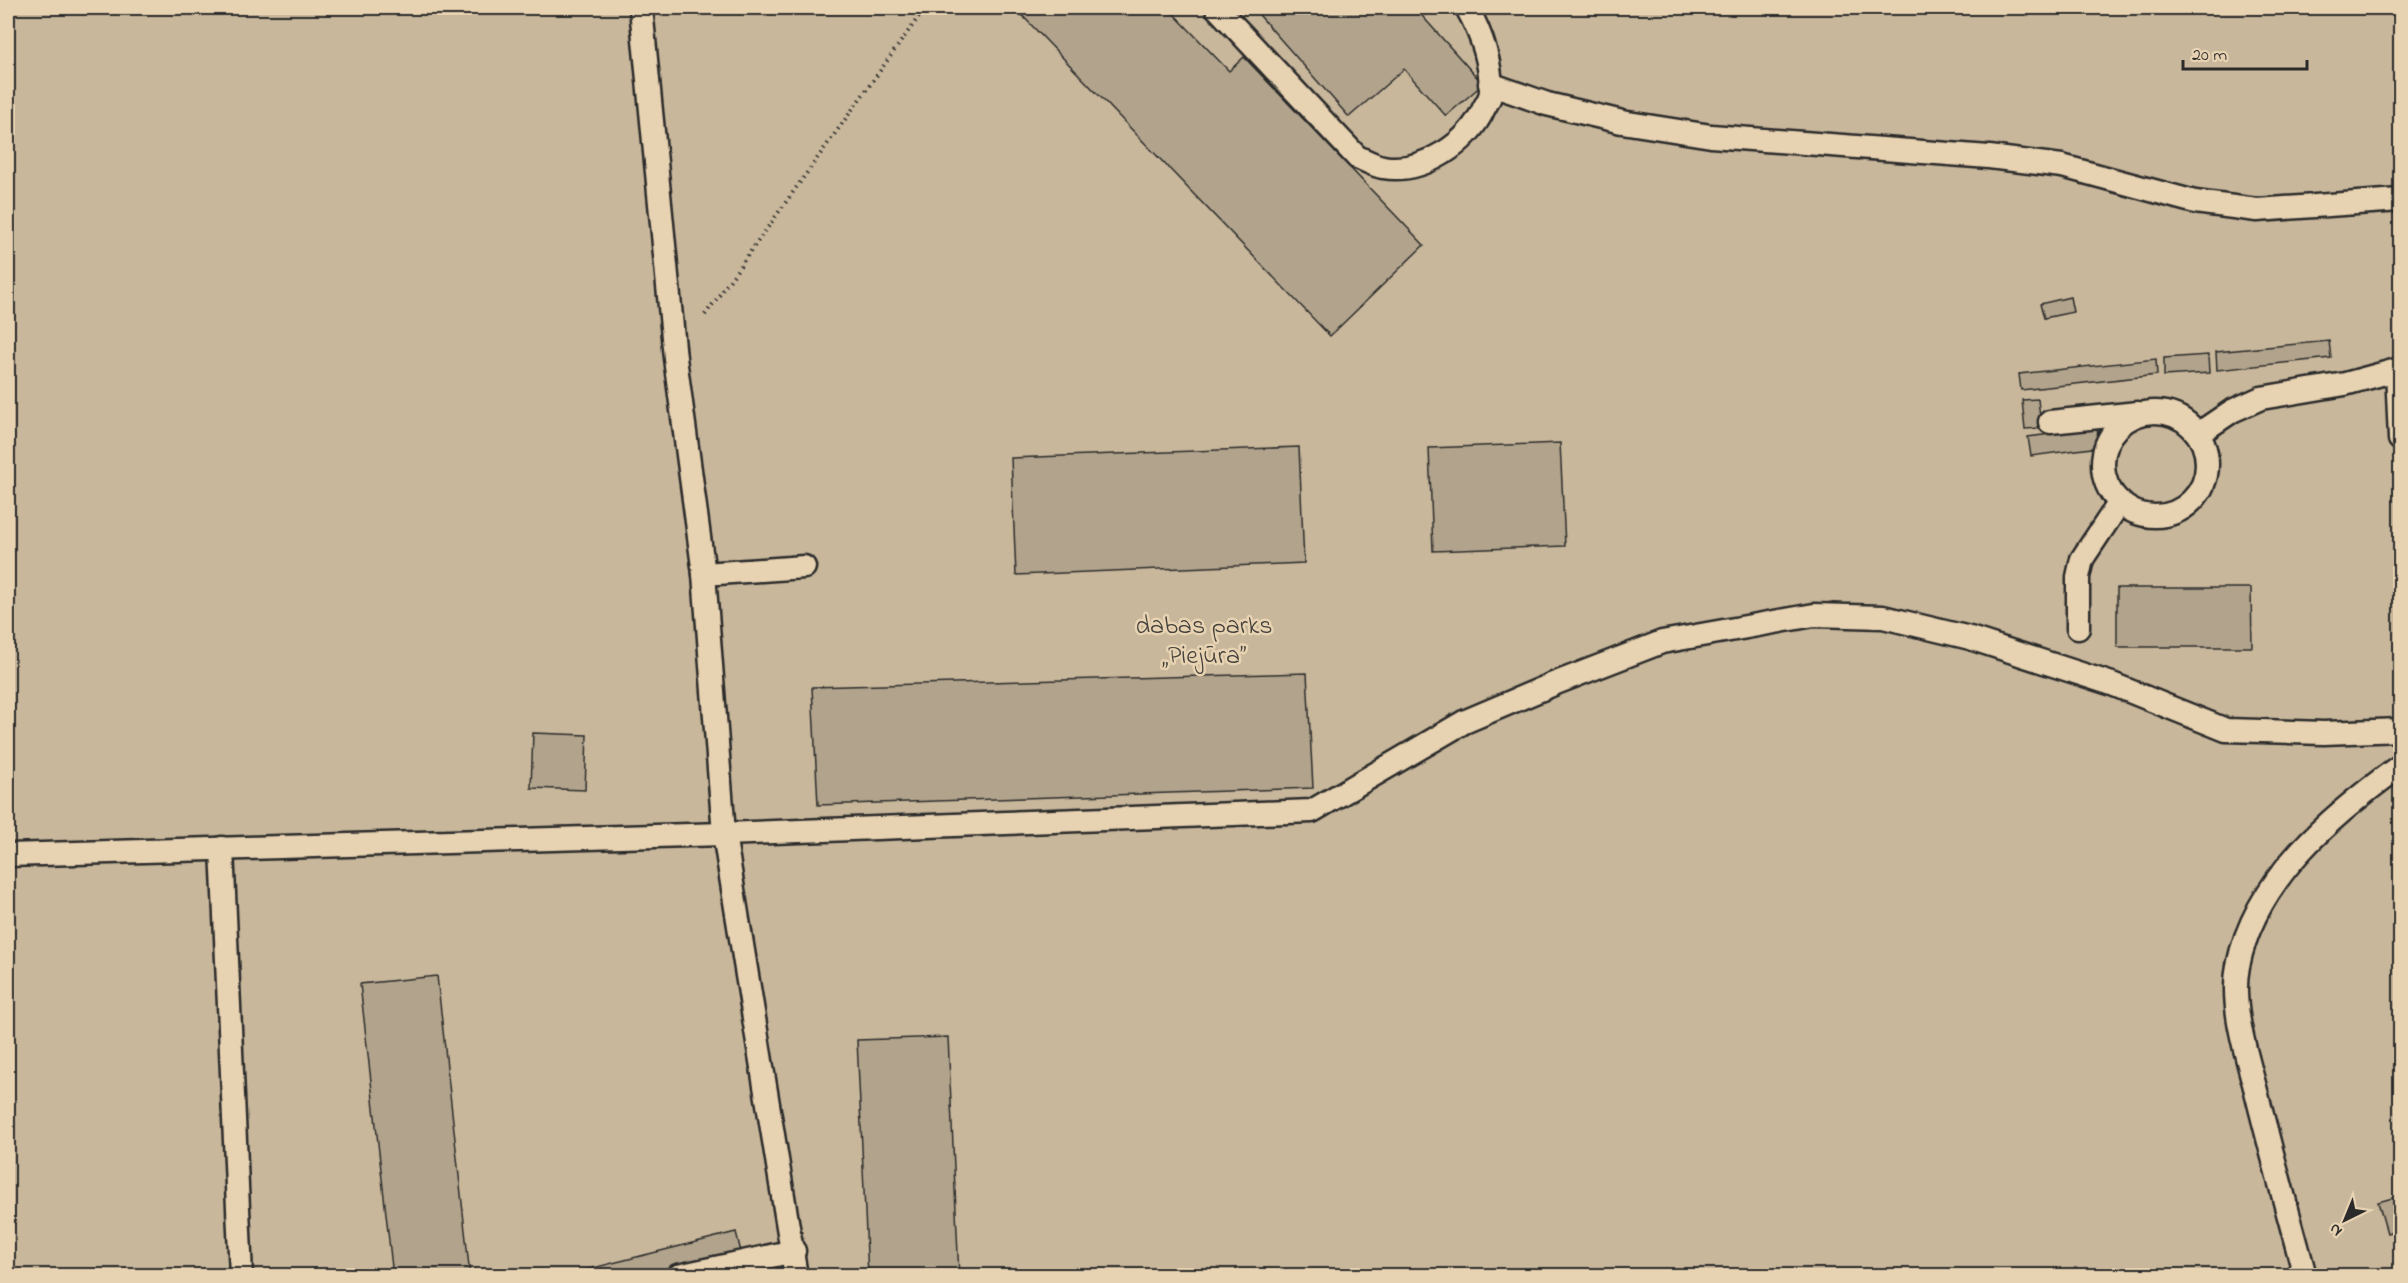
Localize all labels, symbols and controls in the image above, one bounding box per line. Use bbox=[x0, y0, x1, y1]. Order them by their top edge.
scale bar bbox=[2183, 33, 2308, 71]
text: 20 m bbox=[2192, 43, 2227, 69]
park label: dabas parks „Piejūra” bbox=[1135, 608, 1273, 676]
north arrow bbox=[2315, 1190, 2375, 1250]
text: N bbox=[2324, 1217, 2348, 1242]

